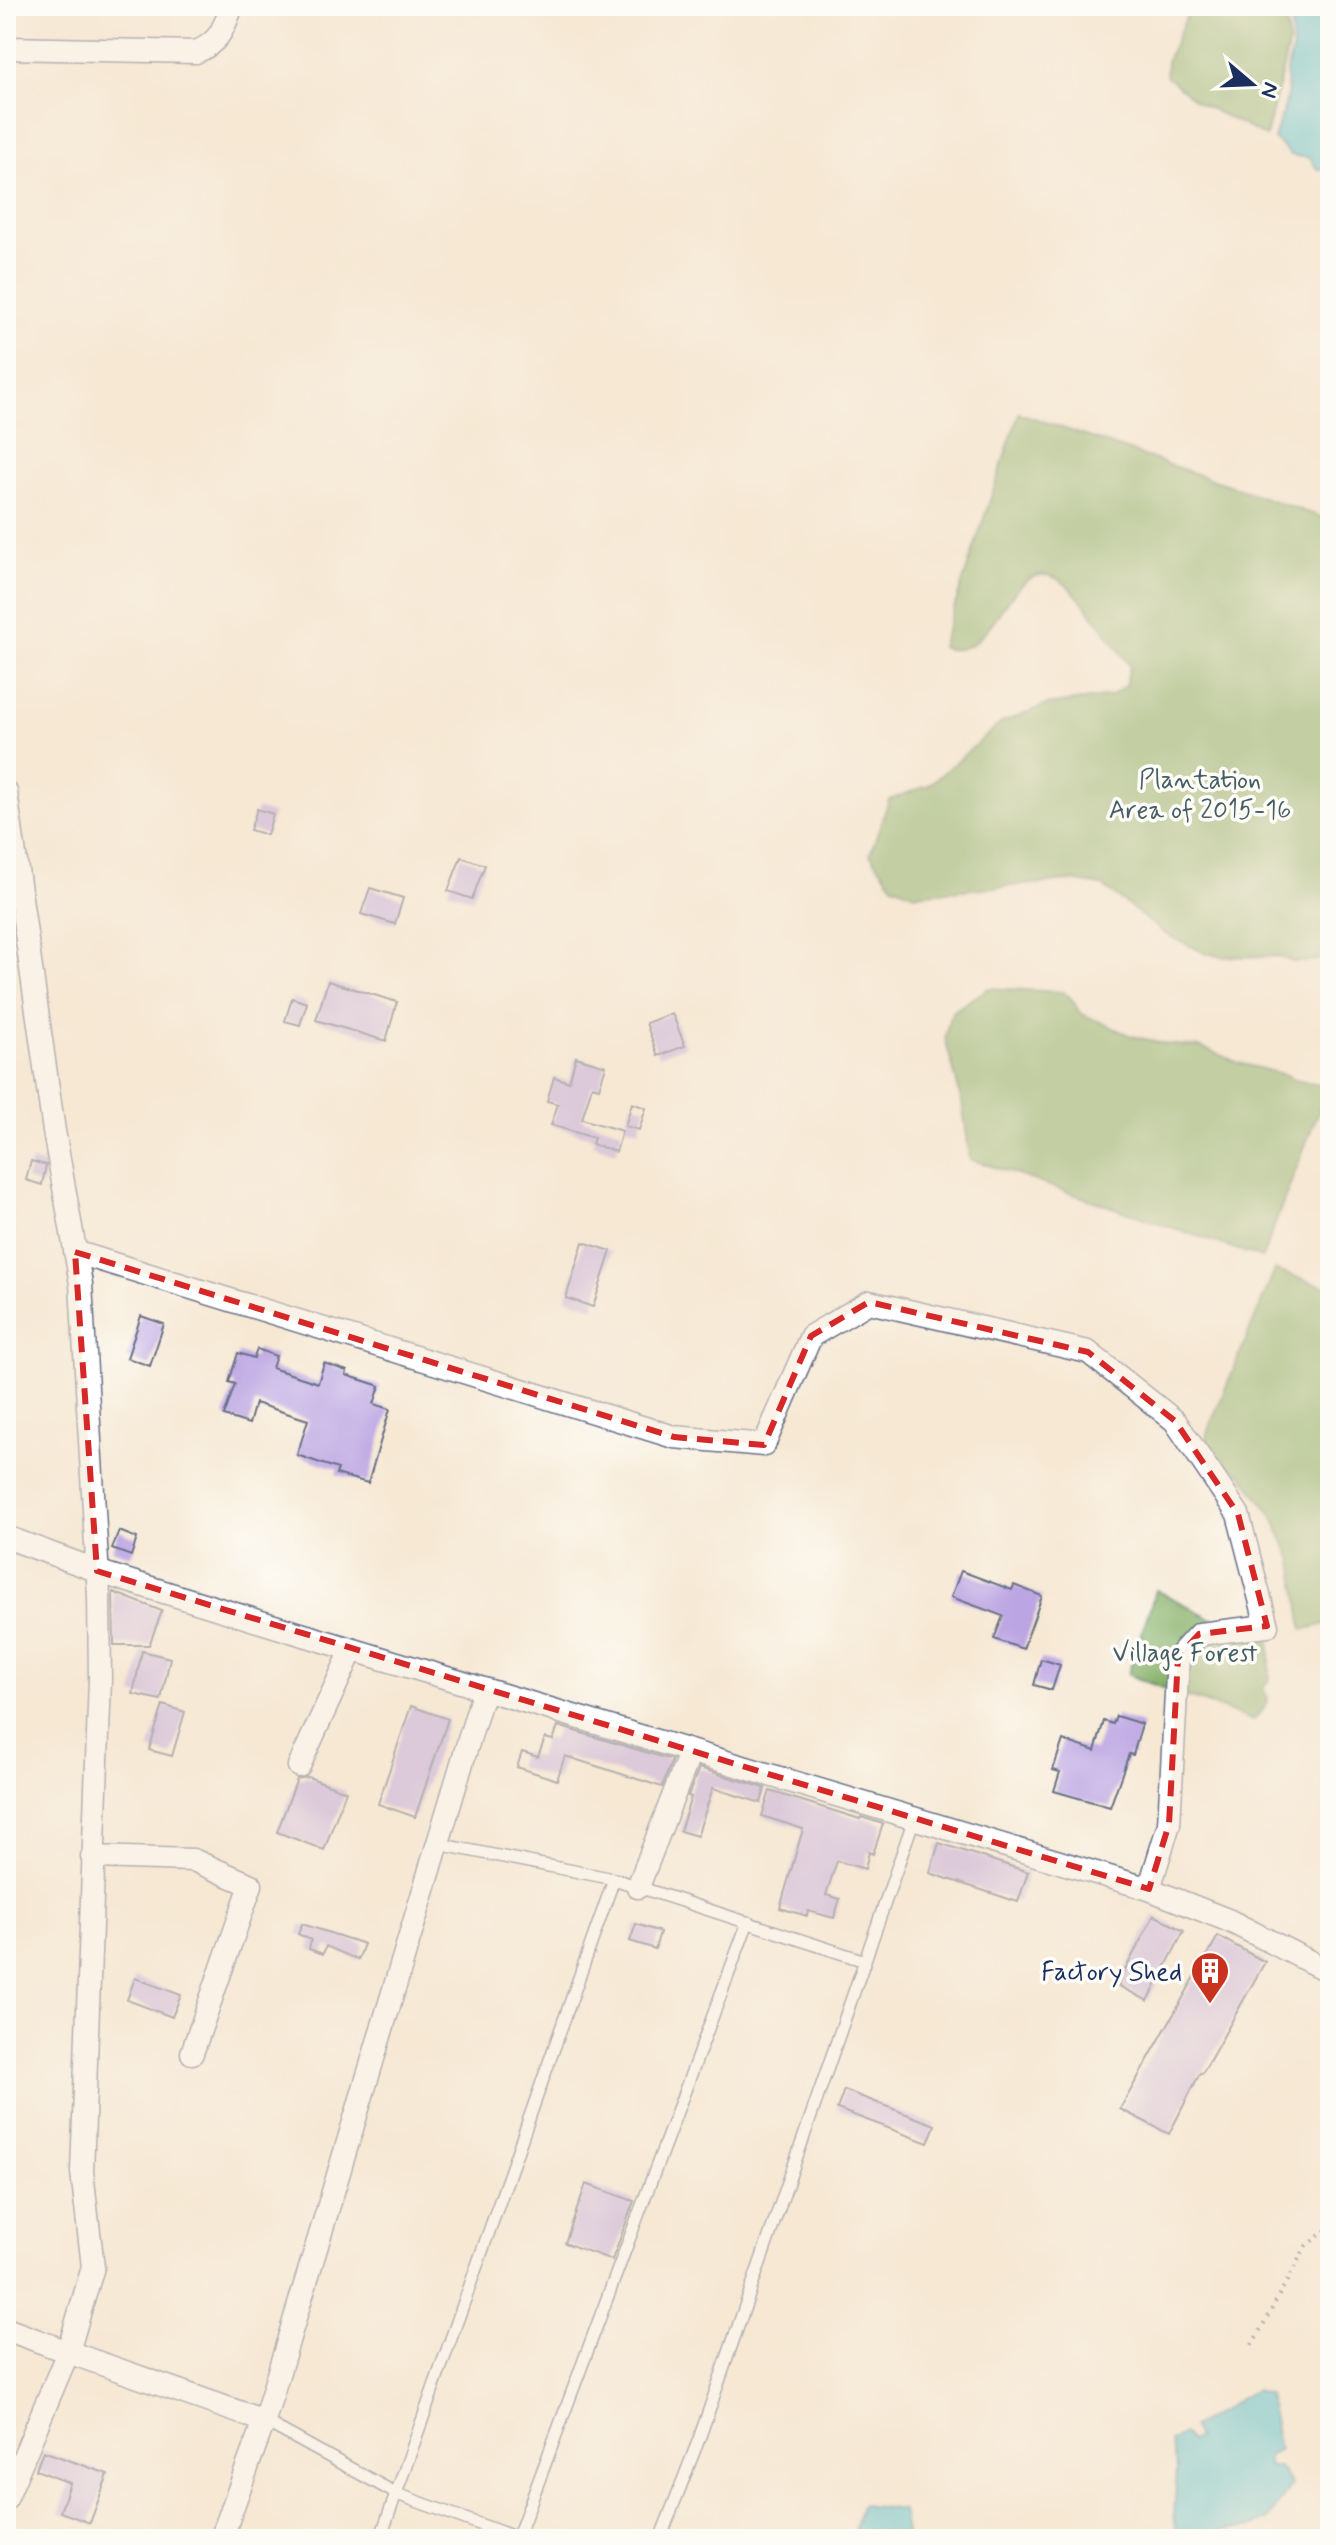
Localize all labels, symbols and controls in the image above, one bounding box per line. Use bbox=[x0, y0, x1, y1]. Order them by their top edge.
north arrow bbox=[1212, 44, 1292, 124]
text: N bbox=[1253, 78, 1285, 101]
park label: Plantation Area of 2015-16 bbox=[1109, 764, 1291, 828]
park label: Village Forest bbox=[1112, 1637, 1258, 1671]
building icon: Factory Shed bbox=[1189, 1950, 1231, 2005]
place label: Factory Shed bbox=[1041, 1956, 1182, 1990]

